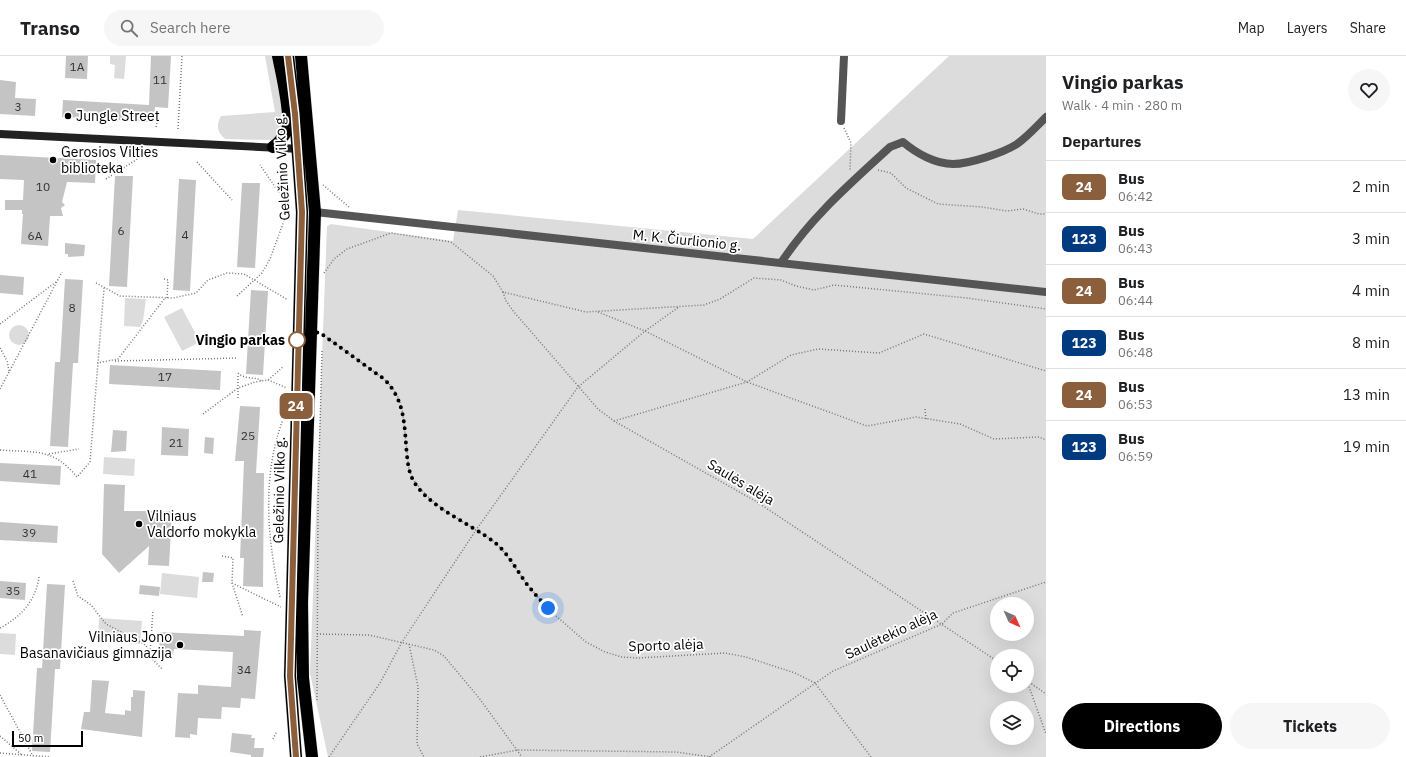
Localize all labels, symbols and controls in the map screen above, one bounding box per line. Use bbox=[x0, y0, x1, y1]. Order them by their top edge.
search box bbox=[104, 10, 384, 46]
text: Transo bbox=[20, 16, 80, 40]
icon: search bbox=[118, 17, 140, 39]
text: Search here bbox=[150, 18, 231, 37]
text: Map bbox=[1238, 19, 1265, 37]
text: Layers bbox=[1287, 19, 1328, 37]
text: Share bbox=[1350, 19, 1386, 37]
house number: 1A bbox=[70, 59, 85, 74]
button: heart bbox=[1348, 69, 1390, 111]
text: Vingio parkas bbox=[1062, 70, 1184, 94]
house number: 11 bbox=[153, 72, 167, 87]
text: Walk · 4 min · 280 m bbox=[1062, 97, 1182, 114]
house number: 3 bbox=[14, 99, 22, 114]
place label: Jungle Street bbox=[76, 107, 160, 125]
marker: Jungle Street bbox=[63, 111, 73, 121]
street label: Geležinio Vilko g. bbox=[270, 113, 294, 221]
text: Departures bbox=[1062, 132, 1141, 151]
place label: Gerosios Vilties biblioteka bbox=[61, 143, 158, 177]
marker: Gerosios Vilties biblioteka bbox=[48, 155, 58, 165]
text: Bus bbox=[1118, 169, 1145, 188]
text: 2 min bbox=[1352, 177, 1390, 196]
text: 24 bbox=[1076, 178, 1092, 196]
house number: 10 bbox=[36, 179, 50, 194]
text: 06:42 bbox=[1118, 188, 1153, 205]
text: Bus bbox=[1118, 221, 1145, 240]
house number: 6 bbox=[117, 223, 125, 238]
street label: M. K. Čiurlionio g. bbox=[632, 224, 742, 255]
house number: 4 bbox=[181, 227, 189, 242]
house number: 6A bbox=[28, 228, 43, 243]
text: 3 min bbox=[1352, 229, 1390, 248]
text: 123 bbox=[1071, 230, 1097, 248]
text: 06:43 bbox=[1118, 240, 1153, 257]
text: Bus bbox=[1118, 273, 1145, 292]
text: 4 min bbox=[1352, 281, 1390, 300]
text: 24 bbox=[1076, 282, 1092, 300]
text: 06:44 bbox=[1118, 292, 1153, 309]
house number: 8 bbox=[68, 300, 76, 315]
text: Bus bbox=[1118, 325, 1145, 344]
place label: Vingio parkas bbox=[195, 331, 285, 349]
marker: Vingio parkas bbox=[288, 331, 306, 349]
text: 8 min bbox=[1352, 333, 1390, 352]
text: 123 bbox=[1071, 334, 1097, 352]
text: 06:48 bbox=[1118, 344, 1153, 361]
house number: 17 bbox=[158, 369, 172, 384]
text: Bus bbox=[1118, 377, 1145, 396]
text: 13 min bbox=[1343, 385, 1390, 404]
text: 24 bbox=[1076, 386, 1092, 404]
line badge: 24 bbox=[278, 393, 314, 419]
text: 06:53 bbox=[1118, 396, 1153, 413]
text: 24 bbox=[288, 397, 304, 415]
house number: 25 bbox=[241, 428, 255, 443]
text: Bus bbox=[1118, 429, 1145, 448]
house number: 21 bbox=[169, 435, 183, 450]
street label: Geležinio Vilko g. bbox=[269, 436, 289, 544]
text: 19 min bbox=[1343, 437, 1390, 456]
text: 123 bbox=[1071, 438, 1097, 456]
text: 06:59 bbox=[1118, 448, 1153, 465]
street label: Saulės alėja bbox=[704, 455, 778, 509]
house number: 41 bbox=[23, 466, 37, 481]
place label: Vilniaus Valdorfo mokykla bbox=[147, 507, 257, 541]
marker: Vilniaus Valdorfo mokykla bbox=[134, 519, 144, 529]
house number: 39 bbox=[22, 525, 36, 540]
house number: 35 bbox=[6, 583, 20, 598]
north arrow bbox=[990, 597, 1034, 641]
map controls bbox=[990, 597, 1034, 745]
your location bbox=[538, 598, 558, 618]
street label: Saulėtekio alėja bbox=[842, 605, 940, 663]
place label: Vilniaus Jono Basanavičiaus gimnazija bbox=[20, 628, 173, 662]
street label: Sporto alėja bbox=[628, 635, 704, 655]
marker: Vilniaus Jono Basanavičiaus gimnazija bbox=[175, 640, 185, 650]
button: locate bbox=[990, 649, 1034, 693]
house number: 34 bbox=[237, 662, 251, 677]
button: layers bbox=[990, 701, 1034, 745]
button: Directions bbox=[1062, 703, 1222, 749]
button: Tickets bbox=[1230, 703, 1390, 749]
scale bar bbox=[12, 729, 83, 748]
text: 50 m bbox=[18, 731, 43, 745]

